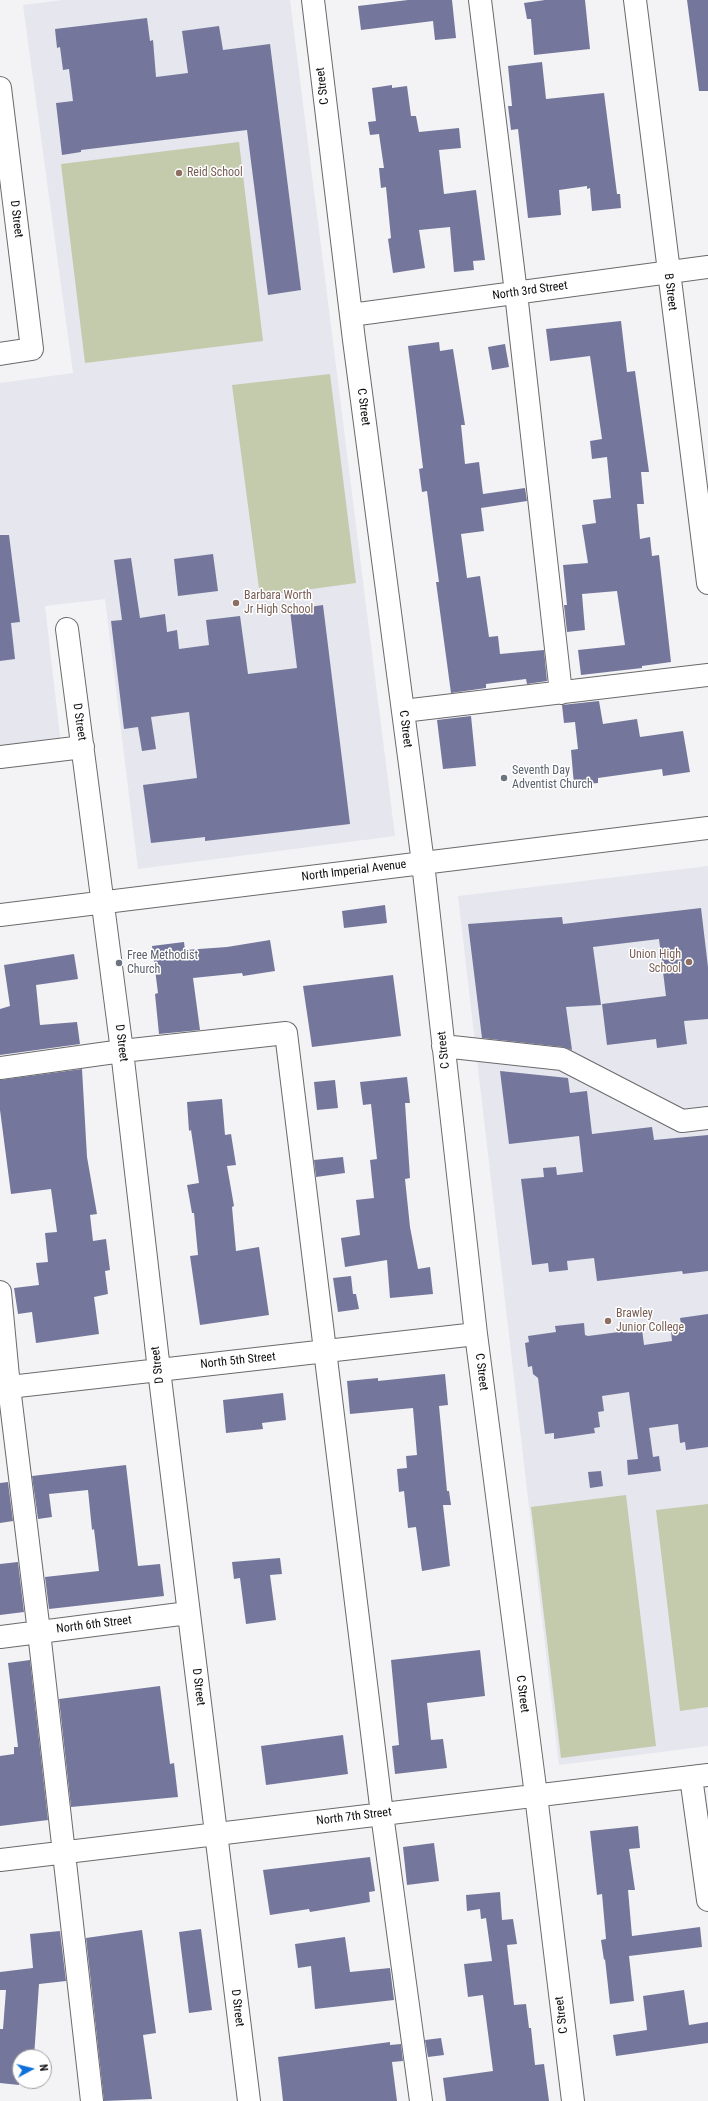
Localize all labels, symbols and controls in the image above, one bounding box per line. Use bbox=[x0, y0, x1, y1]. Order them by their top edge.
street label: C Street bbox=[314, 66, 332, 106]
place label: Reid School bbox=[187, 166, 243, 180]
marker: Reid School bbox=[174, 168, 184, 178]
street label: D Street bbox=[7, 199, 25, 239]
street label: B Street bbox=[661, 273, 679, 311]
street label: North 3rd Street bbox=[491, 279, 569, 303]
street label: C Street bbox=[354, 387, 372, 427]
place label: Barbara Worth Jr High School bbox=[244, 589, 313, 617]
marker: Barbara Worth Jr High School bbox=[231, 598, 241, 608]
street label: D Street bbox=[69, 702, 89, 742]
street label: C Street bbox=[396, 709, 414, 749]
place label: Seventh Day Adventist Church bbox=[512, 764, 593, 792]
marker: Seventh Day Adventist Church bbox=[499, 773, 509, 783]
street label: North Imperial Avenue bbox=[301, 857, 407, 885]
place label: Union High School bbox=[629, 948, 681, 976]
place label: Free Methodist Church bbox=[127, 949, 198, 977]
marker: Union High School bbox=[684, 957, 694, 967]
marker: Free Methodist Church bbox=[114, 958, 124, 968]
street label: D Street bbox=[112, 1023, 130, 1063]
street label: C Street bbox=[435, 1031, 453, 1069]
place label: Brawley Junior College bbox=[616, 1307, 684, 1335]
marker: Brawley Junior College bbox=[603, 1316, 613, 1326]
street label: D Street bbox=[149, 1345, 167, 1385]
street label: North 5th Street bbox=[200, 1350, 276, 1372]
street label: C Street bbox=[472, 1352, 490, 1392]
street label: North 6th Street bbox=[56, 1613, 132, 1637]
street label: D Street bbox=[189, 1667, 207, 1707]
street label: C Street bbox=[513, 1674, 531, 1714]
street label: North 7th Street bbox=[316, 1805, 392, 1829]
street label: D Street bbox=[228, 1988, 246, 2028]
street label: C Street bbox=[553, 1995, 571, 2035]
north arrow bbox=[12, 2049, 52, 2089]
text: N bbox=[37, 2063, 50, 2072]

